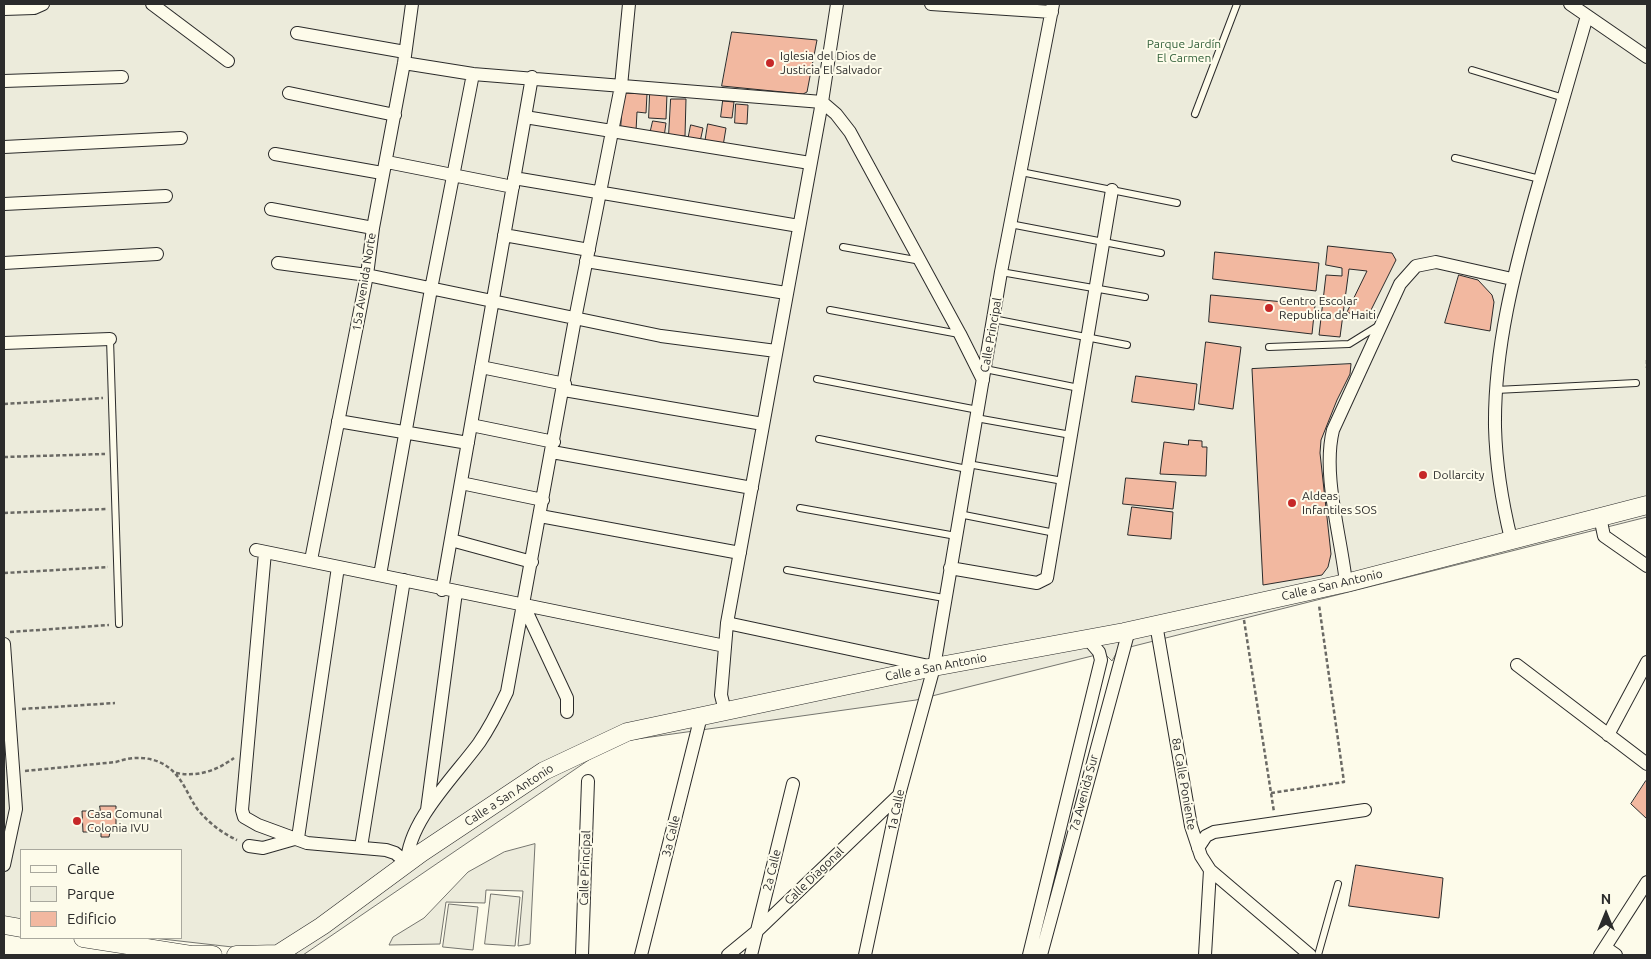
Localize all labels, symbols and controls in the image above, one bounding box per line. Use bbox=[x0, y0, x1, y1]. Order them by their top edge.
park label: Parque Jardín El Carmen bbox=[1147, 37, 1221, 65]
place label: Iglesia del Dios de Justicia El Salvador bbox=[780, 49, 882, 77]
marker: Iglesia del Dios de Justicia El Salvador bbox=[764, 57, 776, 69]
street label: 15a Avenida Norte bbox=[349, 232, 379, 332]
place label: Centro Escolar Republica de Haiti bbox=[1279, 294, 1376, 322]
street label: Calle Principal bbox=[977, 297, 1005, 373]
marker: Centro Escolar Republica de Haiti bbox=[1263, 302, 1275, 314]
place label: Dollarcity bbox=[1433, 468, 1485, 482]
marker: Dollarcity bbox=[1417, 469, 1429, 481]
place label: Aldeas Infantiles SOS bbox=[1302, 489, 1377, 517]
marker: Aldeas Infantiles SOS bbox=[1286, 497, 1298, 509]
street label: Calle a San Antonio bbox=[1280, 566, 1384, 604]
street label: Calle a San Antonio bbox=[884, 650, 988, 684]
street label: 8a Calle Poniente bbox=[1169, 737, 1199, 831]
street label: 7a Avenida Sur bbox=[1067, 753, 1101, 833]
street label: Calle a San Antonio bbox=[462, 761, 556, 829]
street label: 1a Calle bbox=[885, 788, 907, 832]
place label: Casa Comunal Colonia IVU bbox=[87, 807, 162, 835]
street label: 3a Calle bbox=[659, 814, 683, 858]
marker: Casa Comunal Colonia IVU bbox=[71, 815, 83, 827]
street label: Calle Principal bbox=[576, 830, 594, 906]
street label: Calle Diagonal bbox=[781, 844, 847, 908]
street label: 2a Calle bbox=[760, 848, 784, 892]
legend bbox=[20, 849, 182, 939]
text: Calle bbox=[67, 860, 100, 877]
text: Parque bbox=[67, 885, 115, 902]
north arrow bbox=[1581, 889, 1631, 939]
text: N bbox=[1601, 891, 1611, 907]
text: Edificio bbox=[67, 910, 116, 927]

